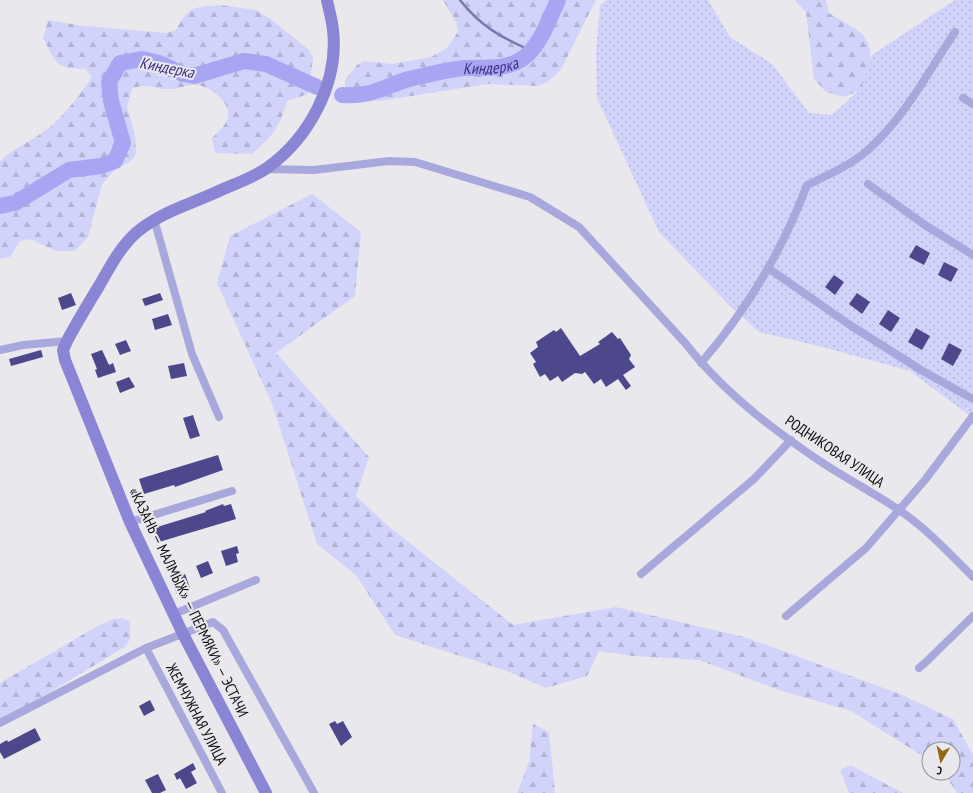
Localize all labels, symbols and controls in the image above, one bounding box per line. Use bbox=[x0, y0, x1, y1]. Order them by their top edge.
water label: Киндерка bbox=[138, 52, 197, 82]
water label: Киндерка bbox=[462, 52, 522, 78]
street label: РОДНИКОВАЯ УЛИЦА bbox=[782, 411, 889, 492]
street label: «КАЗАНЬ — МАЛМЫЖ» — ПЕРМЯКИ» — ЭСТАЧИ bbox=[125, 484, 253, 720]
street label: ЖЕМЧУЖНАЯ УЛИЦА bbox=[162, 659, 232, 769]
north arrow bbox=[921, 741, 961, 781]
text: С bbox=[936, 764, 943, 778]

